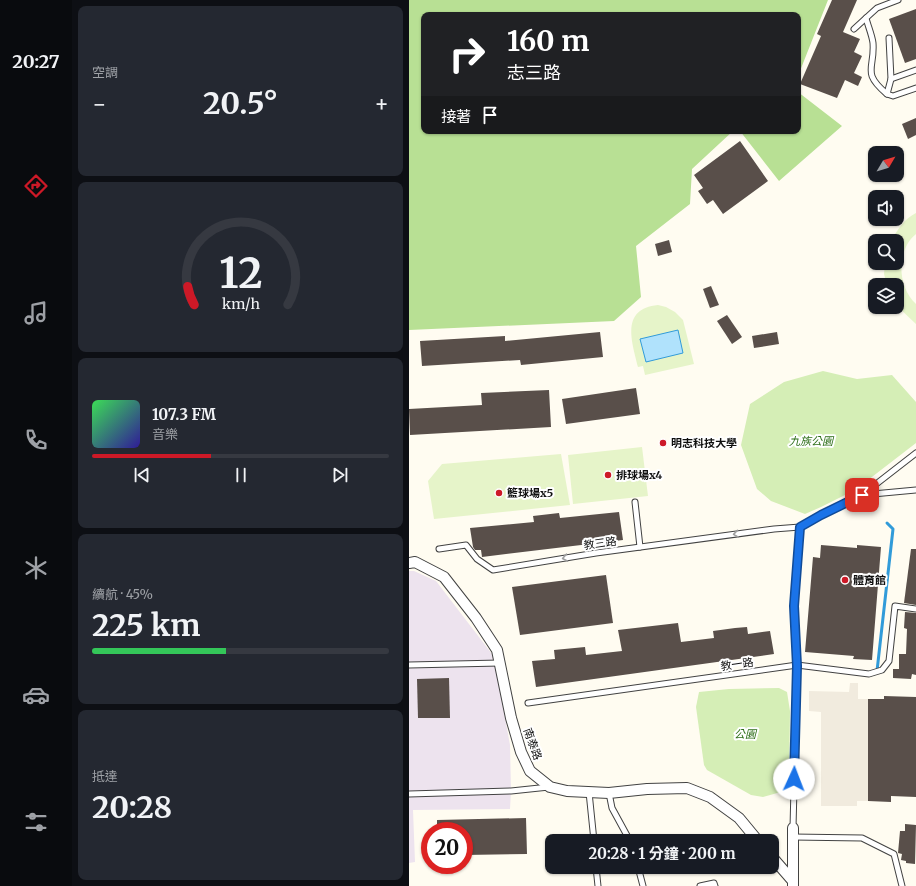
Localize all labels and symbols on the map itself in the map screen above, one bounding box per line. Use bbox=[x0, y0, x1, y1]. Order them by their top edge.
north arrow bbox=[868, 146, 904, 182]
park label: 九族公園 bbox=[789, 434, 835, 448]
place label: 明志科技大學 bbox=[671, 436, 737, 450]
marker: 明志科技大學 bbox=[658, 438, 668, 448]
place label: 排球場x4 bbox=[616, 468, 662, 482]
marker: 排球場x4 bbox=[603, 470, 613, 480]
pin bbox=[845, 478, 879, 512]
place label: 籃球場x5 bbox=[507, 486, 553, 500]
marker: 籃球場x5 bbox=[494, 488, 504, 498]
one-way arrow bbox=[733, 530, 739, 539]
street label: 教三路 bbox=[583, 534, 617, 552]
one-way arrow bbox=[562, 553, 568, 562]
place label: 體育館 bbox=[853, 573, 886, 587]
marker: 體育館 bbox=[840, 575, 850, 585]
street label: 教一路 bbox=[720, 655, 754, 673]
street label: 南泰路 bbox=[521, 726, 545, 762]
park label: 公園 bbox=[734, 727, 758, 741]
position arrow bbox=[773, 758, 815, 800]
speed limit sign: 20 bbox=[421, 822, 473, 874]

